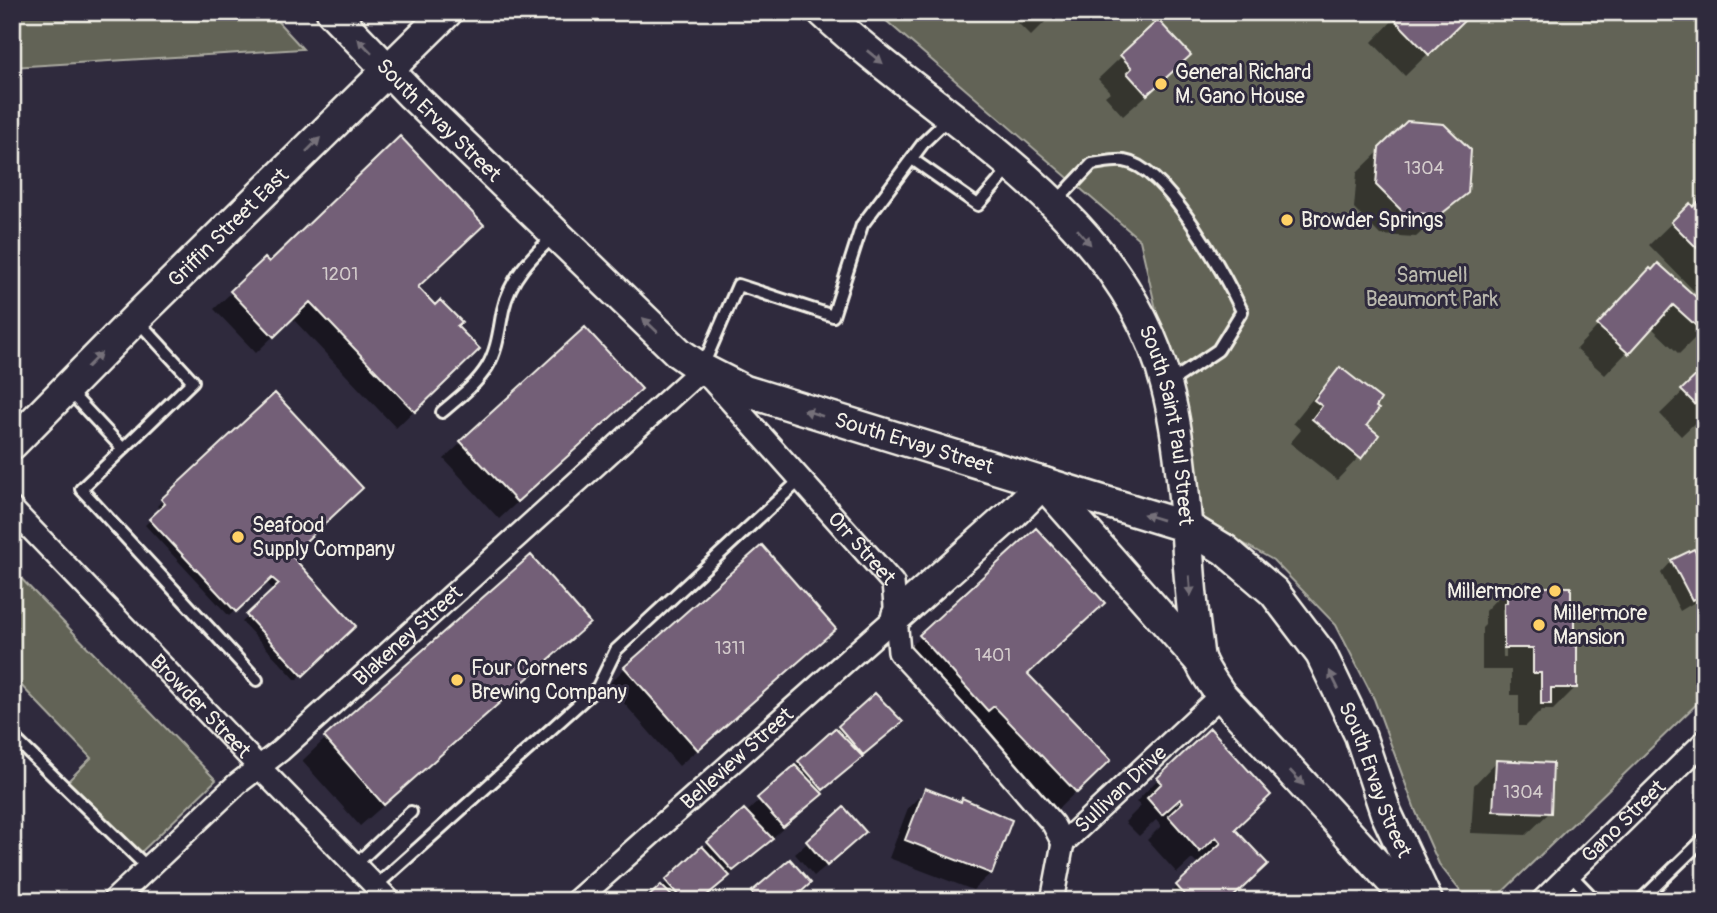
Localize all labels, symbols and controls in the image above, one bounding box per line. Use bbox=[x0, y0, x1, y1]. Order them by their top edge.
one-way arrow bbox=[357, 38, 373, 55]
one-way arrow bbox=[866, 49, 883, 64]
street label: South Ervay Street bbox=[370, 53, 508, 188]
place label: General Richard M. Gano House bbox=[1175, 59, 1311, 110]
marker: General Richard M. Gano House bbox=[1153, 76, 1169, 92]
one-way arrow bbox=[304, 138, 321, 154]
house number: 1304 bbox=[1404, 157, 1444, 180]
street label: Griffin Street East bbox=[162, 162, 295, 293]
place label: Browder Springs bbox=[1301, 207, 1444, 234]
marker: Browder Springs bbox=[1279, 212, 1295, 228]
one-way arrow bbox=[1076, 228, 1092, 246]
park label: Samuell Beaumont Park bbox=[1366, 262, 1499, 313]
house number: 1201 bbox=[322, 263, 358, 286]
one-way arrow bbox=[642, 318, 659, 334]
street label: South Saint Paul Street bbox=[1133, 321, 1200, 527]
one-way arrow bbox=[86, 352, 102, 369]
street label: South Ervay Street bbox=[831, 406, 998, 480]
one-way arrow bbox=[803, 407, 824, 418]
street label: Orr Street bbox=[822, 506, 902, 591]
one-way arrow bbox=[1142, 511, 1163, 521]
place label: Seafood Supply Company bbox=[252, 512, 395, 563]
marker: Seafood Supply Company bbox=[230, 529, 246, 545]
one-way arrow bbox=[1185, 576, 1196, 598]
place label: Millermore bbox=[1447, 578, 1542, 605]
street label: Blakeney Street bbox=[347, 579, 468, 692]
marker: Millermore bbox=[1547, 583, 1563, 599]
place label: Millermore Mansion bbox=[1553, 600, 1648, 651]
marker: Millermore Mansion bbox=[1531, 617, 1547, 633]
house number: 1311 bbox=[714, 637, 746, 660]
house number: 1401 bbox=[975, 644, 1011, 667]
street label: Browder Street bbox=[145, 648, 257, 764]
place label: Four Corners Brewing Company bbox=[471, 655, 627, 706]
one-way arrow bbox=[1328, 670, 1340, 690]
marker: Four Corners Brewing Company bbox=[449, 672, 465, 688]
street label: South Ervay Street bbox=[1332, 697, 1418, 862]
street label: Belleview Street bbox=[675, 701, 799, 815]
street label: Sullivan Drive bbox=[1069, 739, 1173, 839]
one-way arrow bbox=[1288, 769, 1304, 786]
street label: Gano Street bbox=[1575, 773, 1672, 869]
house number: 1304 bbox=[1503, 781, 1543, 804]

